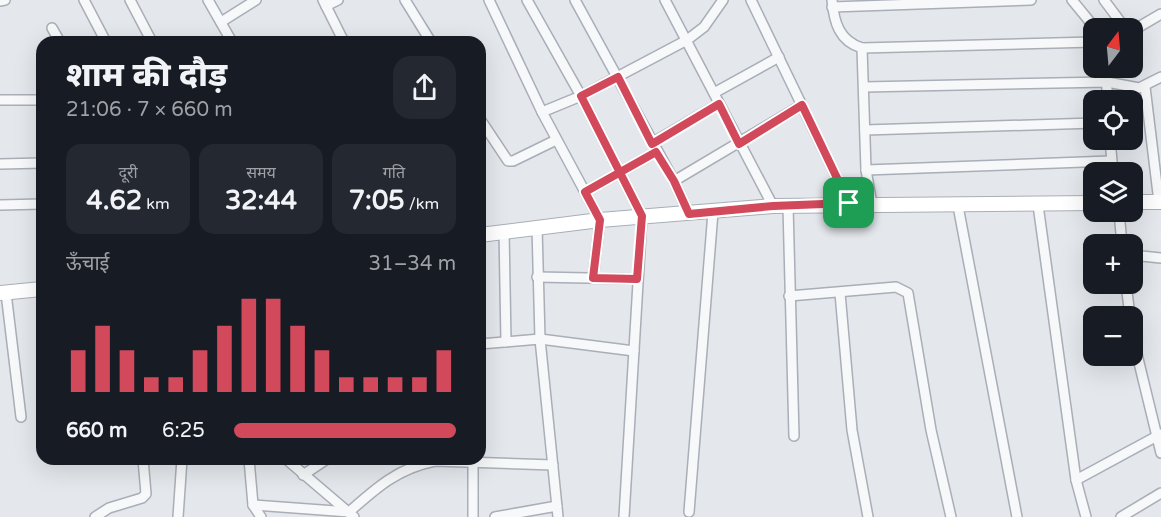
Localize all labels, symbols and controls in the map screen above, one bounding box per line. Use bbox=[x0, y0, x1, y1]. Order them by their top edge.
north arrow bbox=[1083, 18, 1143, 78]
map controls bbox=[1083, 18, 1143, 366]
text: शाम की दौड़ bbox=[66, 56, 227, 95]
button: share bbox=[393, 56, 456, 119]
button: locate bbox=[1083, 90, 1143, 150]
text: 21:06 · 7 × 660 m bbox=[66, 98, 233, 122]
button: layers bbox=[1083, 162, 1143, 222]
text: दूरी bbox=[118, 163, 138, 183]
text: समय bbox=[246, 163, 276, 183]
text: गति bbox=[383, 163, 405, 183]
pin bbox=[823, 177, 874, 228]
text: 4.62 bbox=[86, 185, 142, 216]
text: 32:44 bbox=[225, 185, 297, 216]
text: 7:05 bbox=[349, 185, 405, 216]
icon: arrive bbox=[832, 186, 865, 219]
text: km bbox=[142, 194, 170, 214]
text: /km bbox=[405, 194, 439, 214]
button: + bbox=[1083, 234, 1143, 294]
text: ऊँचाई bbox=[66, 252, 109, 276]
text: 31–34 m bbox=[369, 252, 456, 276]
button: − bbox=[1083, 306, 1143, 366]
text: 660 m bbox=[66, 419, 127, 443]
text: 6:25 bbox=[162, 419, 205, 443]

